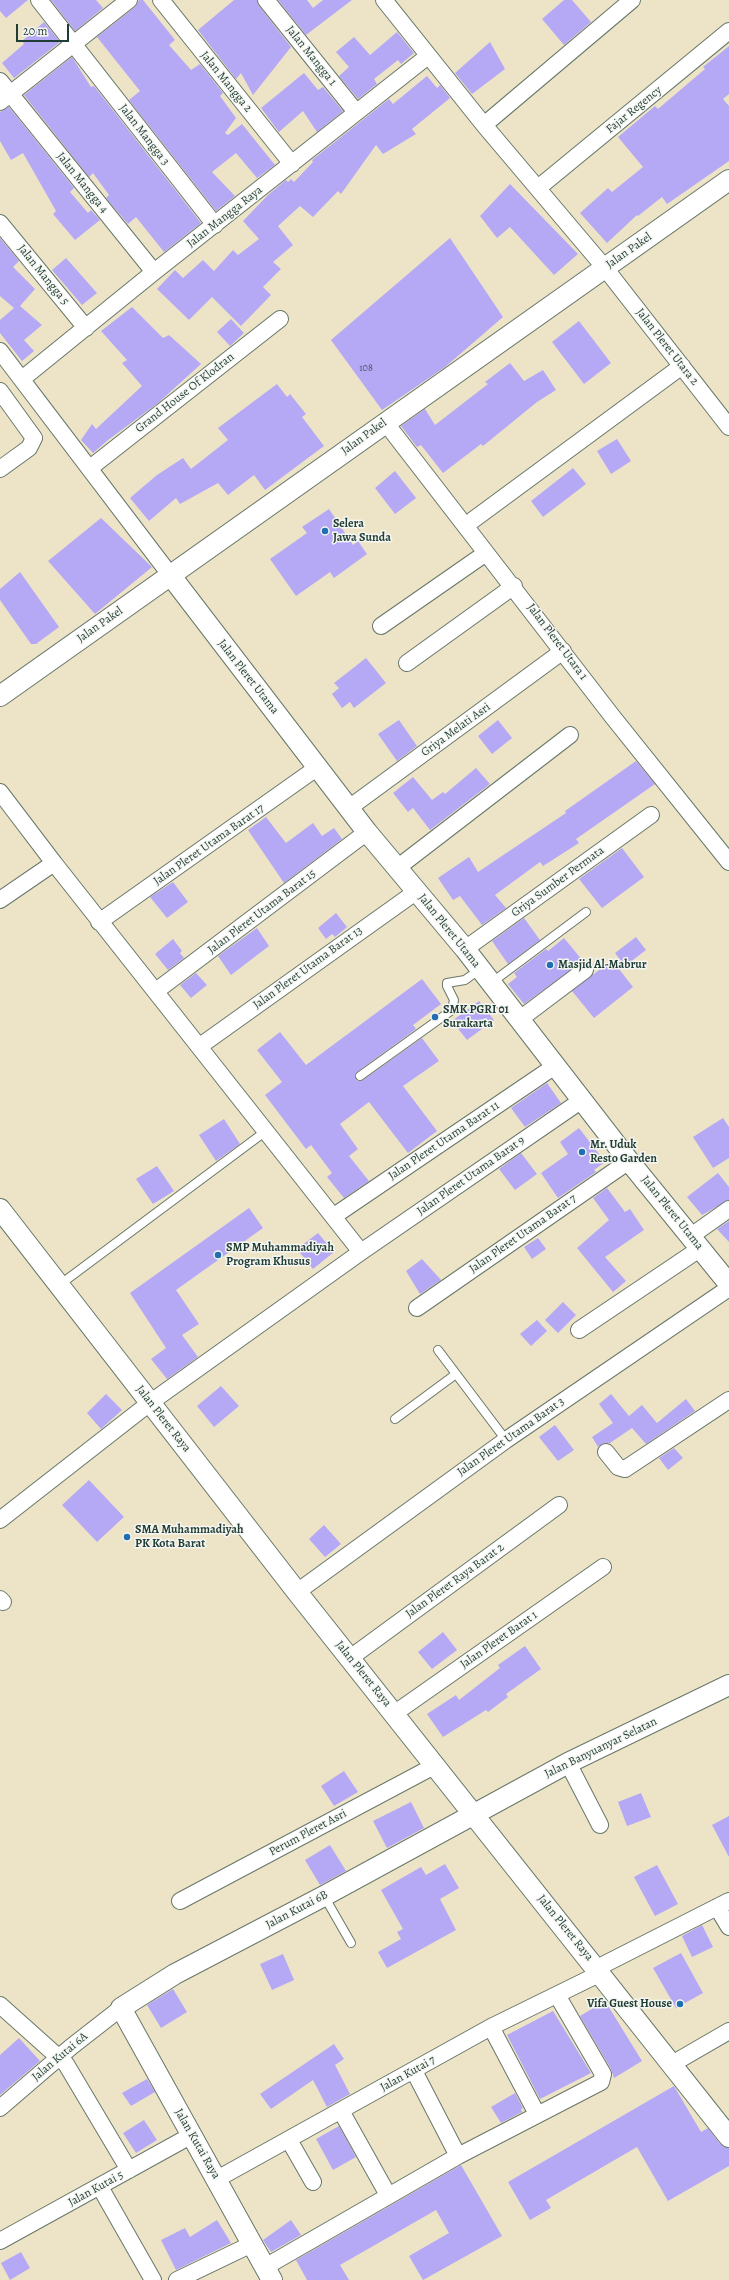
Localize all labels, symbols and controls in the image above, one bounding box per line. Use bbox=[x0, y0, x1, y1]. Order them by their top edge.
scale bar bbox=[18, 16, 71, 42]
text: 20 m bbox=[23, 23, 47, 39]
street label: Jalan Mangga 1 bbox=[283, 23, 339, 89]
street label: Jalan Mangga 2 bbox=[197, 49, 255, 115]
street label: Fajar Regency bbox=[603, 83, 665, 137]
street label: Jalan Mangga 3 bbox=[116, 102, 172, 168]
street label: Jalan Mangga 4 bbox=[53, 150, 111, 216]
street label: Jalan Mangga Raya bbox=[184, 183, 266, 251]
street label: Jalan Pakel bbox=[603, 230, 655, 272]
street label: Jalan Mangga 5 bbox=[14, 242, 72, 308]
street label: Jalan Pleret Utara 2 bbox=[633, 306, 701, 388]
street label: Grand House Of Klodran bbox=[133, 350, 237, 436]
house number: 108 bbox=[359, 363, 373, 375]
street label: Jalan Pakel bbox=[338, 416, 390, 458]
place label: Selera Jawa Sunda bbox=[333, 517, 391, 545]
marker: Selera Jawa Sunda bbox=[320, 526, 330, 536]
street label: Jalan Pleret Utara 1 bbox=[524, 601, 590, 683]
street label: Jalan Pakel bbox=[74, 604, 126, 646]
street label: Jalan Pleret Utama bbox=[214, 637, 282, 717]
street label: Griya Melati Asri bbox=[419, 700, 493, 760]
street label: Jalan Pleret Utama Barat 17 bbox=[151, 801, 267, 889]
street label: Griya Sumber Permata bbox=[509, 843, 607, 921]
street label: Jalan Pleret Utama Barat 15 bbox=[205, 867, 319, 957]
street label: Jalan Pleret Utama bbox=[415, 891, 483, 971]
street label: Jalan Pleret Utama Barat 13 bbox=[251, 923, 365, 1013]
place label: Masjid Al-Mabrur bbox=[558, 958, 647, 972]
marker: Masjid Al-Mabrur bbox=[545, 960, 555, 970]
place label: SMK PGRI 01 Surakarta bbox=[443, 1003, 509, 1031]
marker: SMK PGRI 01 Surakarta bbox=[430, 1012, 440, 1022]
street label: Jalan Pleret Utama Barat 11 bbox=[386, 1098, 502, 1184]
street label: Jalan Pleret Utama Barat 9 bbox=[414, 1133, 528, 1219]
place label: Mr. Uduk Resto Garden bbox=[590, 1138, 657, 1166]
marker: Mr. Uduk Resto Garden bbox=[577, 1147, 587, 1157]
street label: Jalan Pleret Utama bbox=[638, 1173, 706, 1253]
street label: Jalan Pleret Utama Barat 7 bbox=[467, 1192, 579, 1276]
place label: SMP Muhammadiyah Program Khusus bbox=[226, 1241, 334, 1269]
marker: SMP Muhammadiyah Program Khusus bbox=[213, 1250, 223, 1260]
street label: Jalan Pleret Raya bbox=[132, 1383, 194, 1455]
street label: Jalan Pleret Utama Barat 3 bbox=[455, 1395, 567, 1479]
place label: SMA Muhammadiyah PK Kota Barat bbox=[135, 1523, 243, 1551]
marker: SMA Muhammadiyah PK Kota Barat bbox=[122, 1532, 132, 1542]
street label: Jalan Pleret Raya Barat 2 bbox=[403, 1540, 507, 1622]
street label: Jalan Pleret Barat 1 bbox=[458, 1608, 540, 1672]
street label: Jalan Pleret Raya bbox=[332, 1638, 394, 1710]
street label: Jalan Banyuanyar Selatan bbox=[542, 1714, 660, 1782]
street label: Perum Pleret Asri bbox=[267, 1806, 349, 1860]
street label: Jalan Kutai 6B bbox=[263, 1888, 331, 1932]
street label: Jalan Pleret Raya bbox=[534, 1892, 596, 1964]
place label: Vifa Guest House bbox=[587, 1997, 672, 2011]
marker: Vifa Guest House bbox=[675, 1999, 685, 2009]
street label: Jalan Kutai 6A bbox=[29, 2030, 91, 2084]
street label: Jalan Kutai 7 bbox=[378, 2053, 438, 2095]
street label: Jalan Kutai Raya bbox=[171, 2106, 223, 2182]
street label: Jalan Kutai 5 bbox=[66, 2168, 126, 2210]

